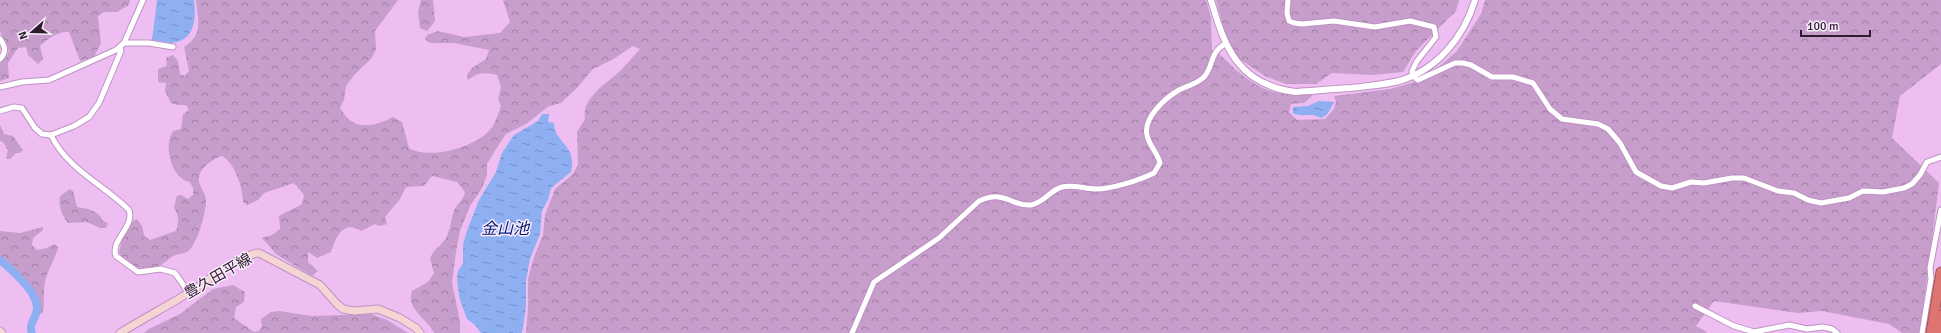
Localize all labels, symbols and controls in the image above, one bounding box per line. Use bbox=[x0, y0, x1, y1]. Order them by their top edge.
north arrow bbox=[12, 12, 52, 52]
scale bar bbox=[1801, 12, 1870, 38]
text: 100 m bbox=[1807, 19, 1839, 34]
text: N bbox=[16, 29, 30, 41]
water label: 金山池 bbox=[481, 219, 531, 239]
street label: 豊久田平線 bbox=[181, 249, 255, 303]

